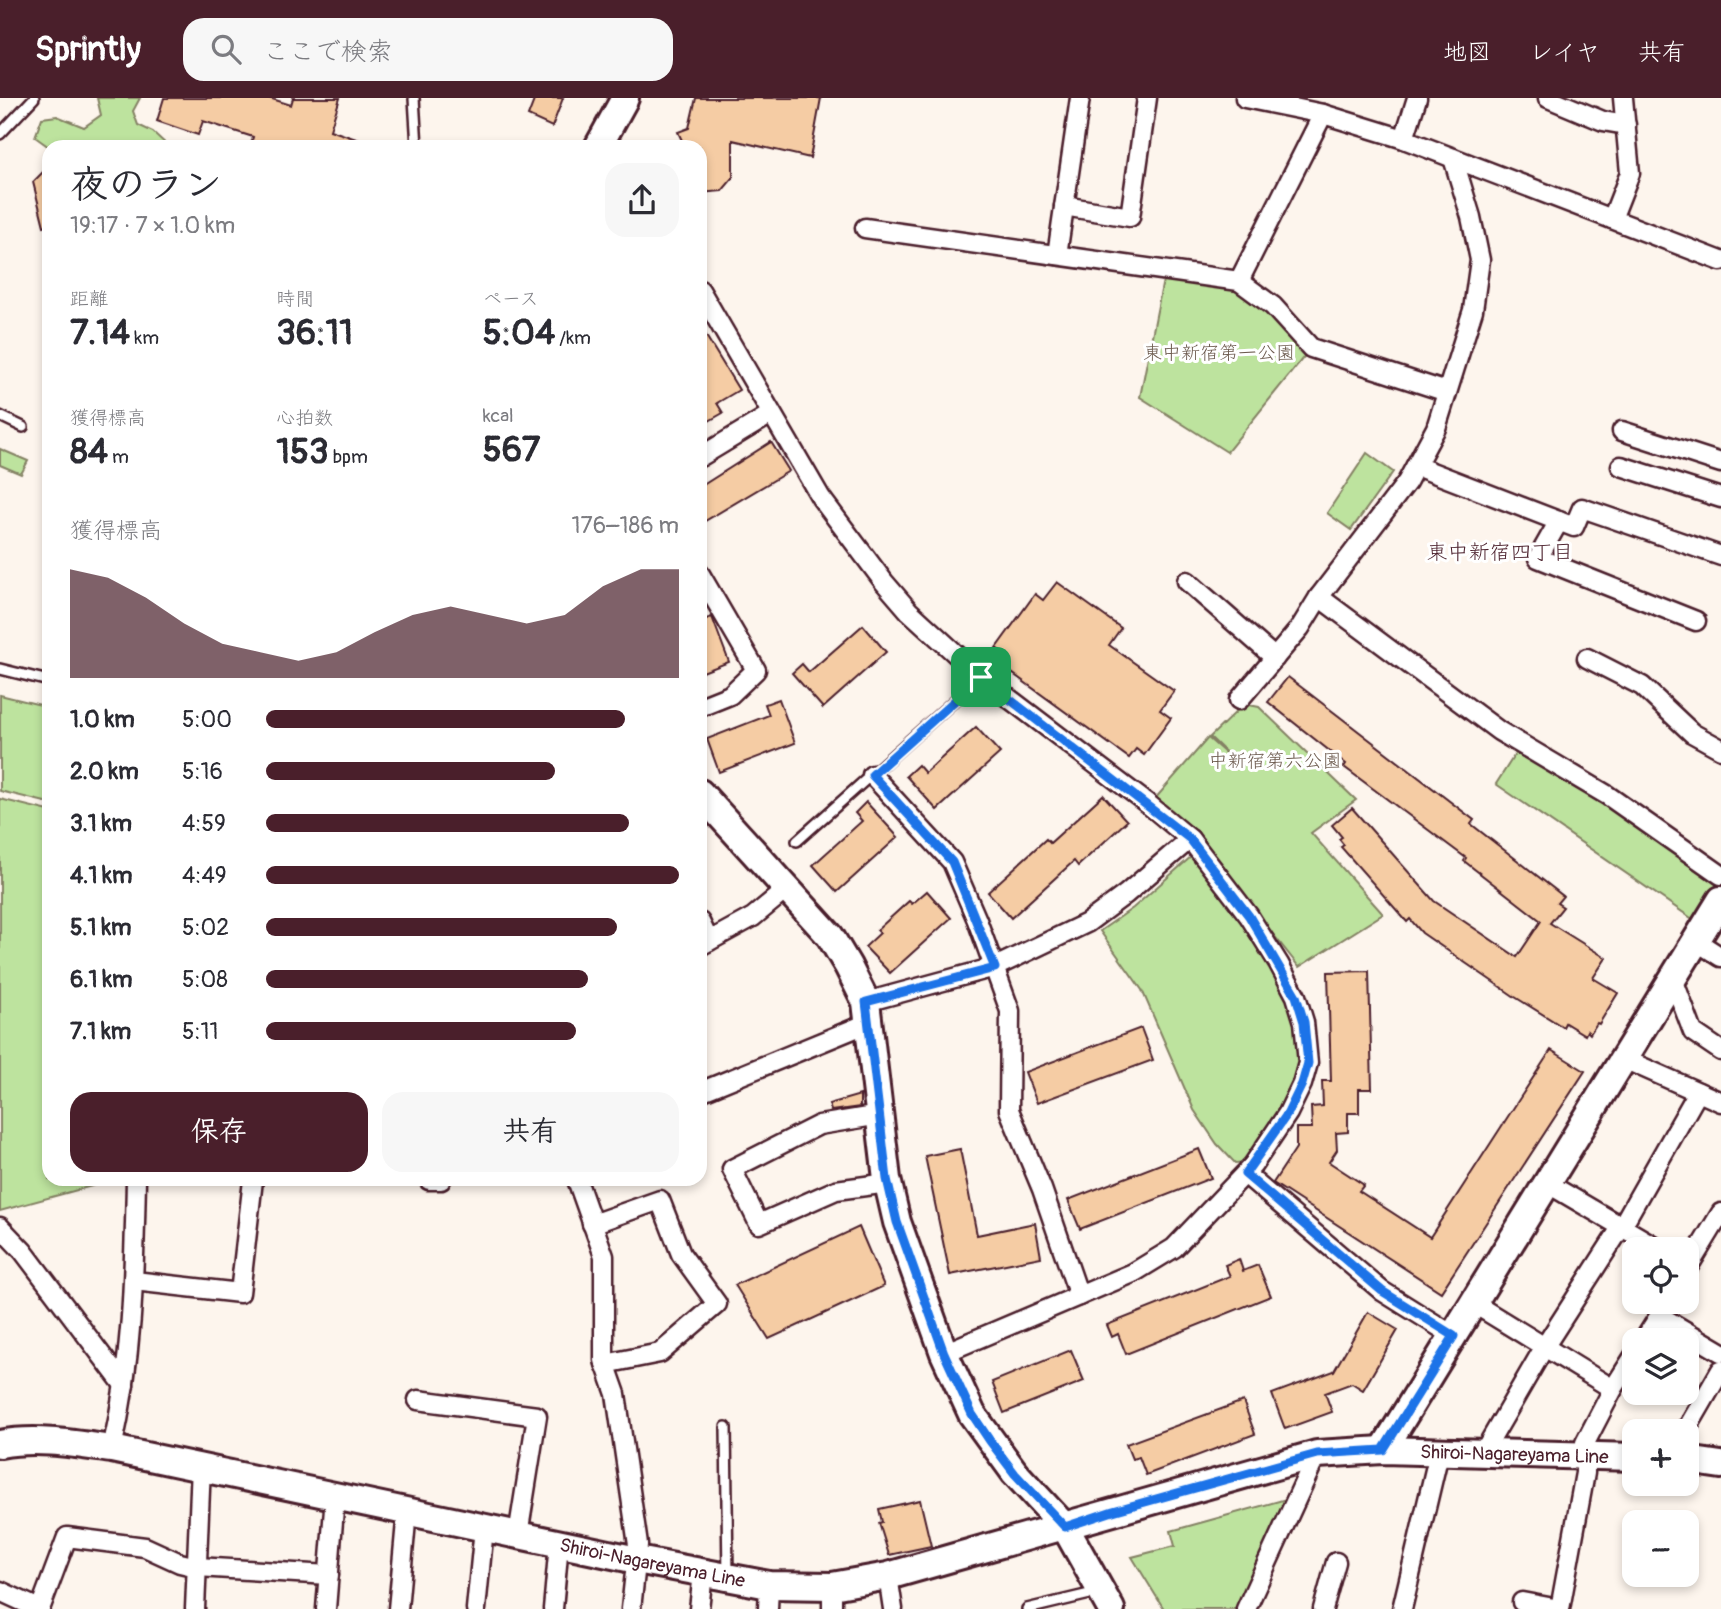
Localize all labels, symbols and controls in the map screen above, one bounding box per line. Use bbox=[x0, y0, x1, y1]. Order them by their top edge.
search box bbox=[183, 18, 673, 81]
text: Sprintly bbox=[35, 29, 141, 70]
icon: search bbox=[207, 30, 245, 68]
text: ここで検索 bbox=[263, 36, 393, 68]
text: 地図 bbox=[1443, 38, 1491, 67]
text: レイヤ bbox=[1529, 38, 1600, 67]
text: 共有 bbox=[1638, 38, 1686, 67]
text: 夜のラン bbox=[70, 161, 222, 209]
button: share bbox=[605, 163, 679, 237]
text: 19:17 · 7 × 1.0 km bbox=[70, 211, 235, 240]
text: 距離 bbox=[70, 287, 108, 311]
text: 時間 bbox=[276, 287, 314, 311]
text: ペース bbox=[483, 287, 539, 311]
text: 7.14 bbox=[70, 311, 130, 355]
text: 36:11 bbox=[276, 311, 353, 355]
text: 5:04 bbox=[483, 311, 555, 355]
text: km bbox=[130, 326, 159, 350]
text: /km bbox=[555, 326, 591, 350]
park label: 東中新宿第一公園 bbox=[1143, 341, 1295, 365]
text: kcal bbox=[483, 404, 514, 428]
text: 獲得標高 bbox=[70, 406, 146, 430]
text: 心拍数 bbox=[276, 406, 333, 430]
text: 567 bbox=[483, 428, 540, 472]
text: 84 bbox=[70, 430, 108, 474]
text: 153 bbox=[276, 430, 329, 474]
text: m bbox=[108, 445, 129, 469]
text: bpm bbox=[329, 445, 368, 469]
text: 176–186 m bbox=[572, 511, 679, 540]
text: 獲得標高 bbox=[70, 516, 162, 545]
district label: 東中新宿四丁目 bbox=[1427, 539, 1574, 566]
pin bbox=[951, 647, 1011, 707]
icon: arrive bbox=[962, 658, 1000, 696]
text: 1.0 km bbox=[70, 705, 135, 734]
text: 5:00 bbox=[182, 705, 232, 734]
park label: 中新宿第六公園 bbox=[1208, 749, 1342, 773]
text: 2.0 km bbox=[70, 757, 139, 786]
text: 5:16 bbox=[182, 757, 223, 786]
text: 3.1 km bbox=[70, 809, 132, 838]
text: 4:59 bbox=[182, 809, 226, 838]
text: 4.1 km bbox=[70, 861, 132, 890]
text: 4:49 bbox=[182, 861, 227, 890]
text: 5.1 km bbox=[70, 913, 132, 942]
text: 5:02 bbox=[182, 913, 229, 942]
text: 6.1 km bbox=[70, 965, 132, 994]
text: 5:08 bbox=[182, 965, 228, 994]
text: 7.1 km bbox=[70, 1017, 131, 1046]
text: 5:11 bbox=[182, 1017, 219, 1046]
button: 保存 bbox=[70, 1092, 368, 1172]
button: 共有 bbox=[382, 1092, 679, 1172]
map controls bbox=[1622, 1237, 1699, 1587]
button: locate bbox=[1622, 1237, 1699, 1314]
button: layers bbox=[1622, 1328, 1699, 1405]
button: + bbox=[1622, 1419, 1699, 1496]
street label: Shiroi-Nagareyama Line bbox=[1420, 1440, 1609, 1469]
button: − bbox=[1622, 1510, 1699, 1587]
street label: Shiroi-Nagareyama Line bbox=[558, 1533, 748, 1593]

